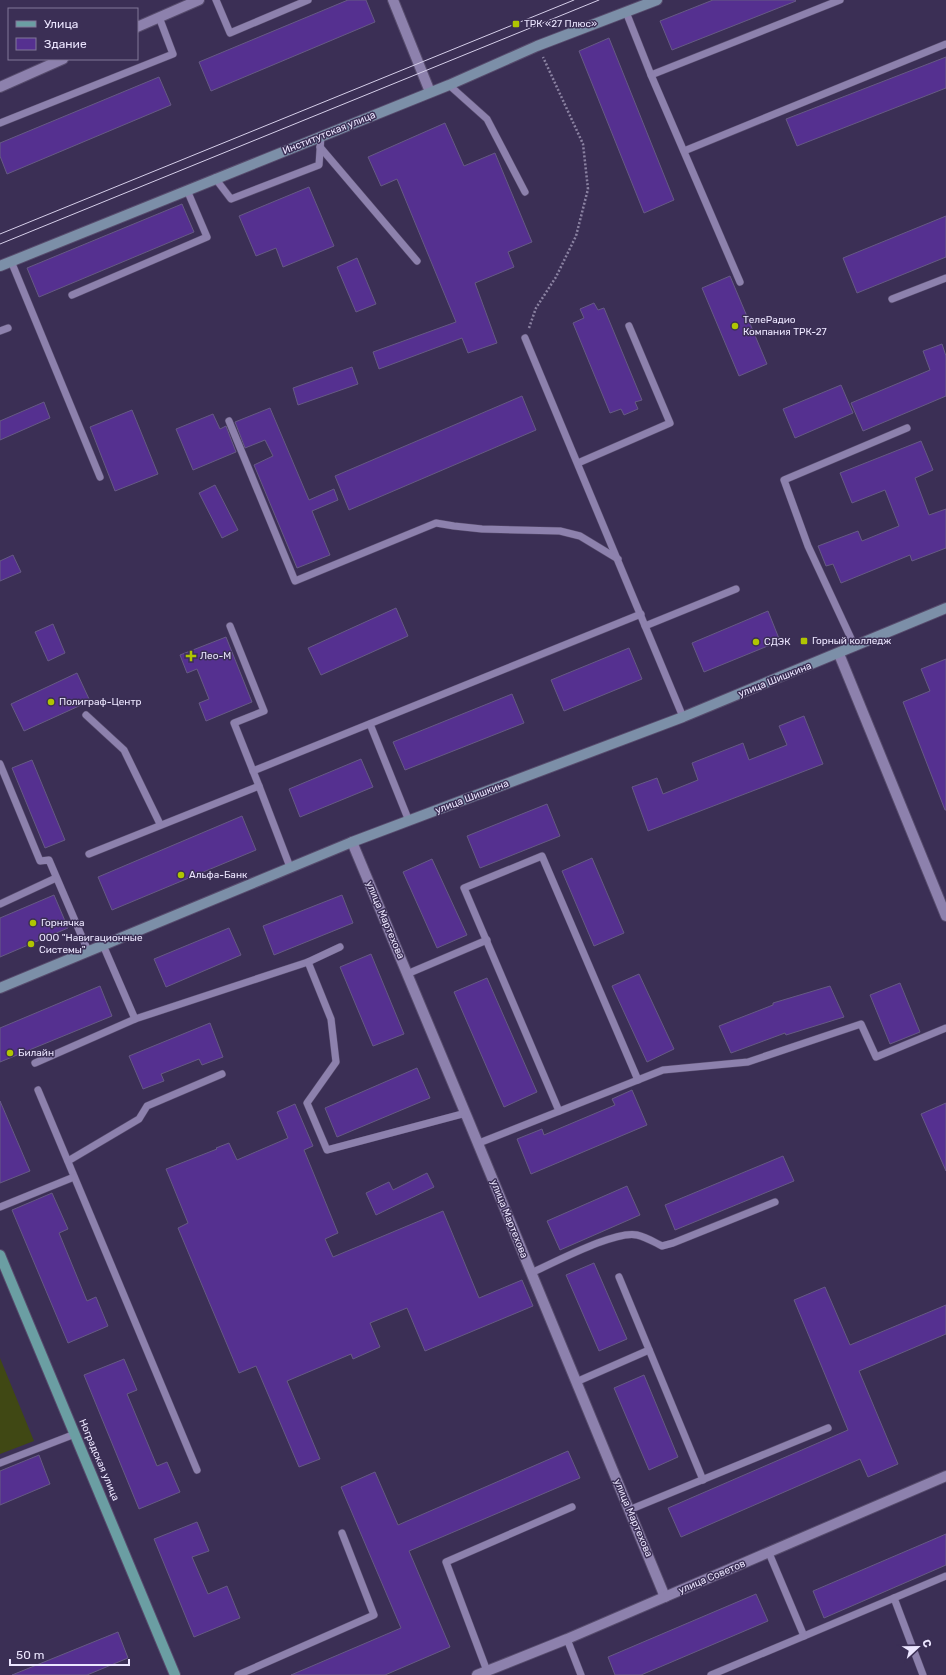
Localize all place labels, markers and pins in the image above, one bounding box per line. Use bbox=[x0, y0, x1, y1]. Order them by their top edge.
place label: ТРК «27 Плюс» bbox=[524, 18, 597, 30]
marker: ТРК «27 Плюс» bbox=[511, 19, 521, 29]
place label: ТелеРадио Компания ТРК-27 bbox=[743, 314, 827, 338]
marker: ТелеРадио Компания ТРК-27 bbox=[730, 321, 740, 331]
place label: Горный колледж bbox=[812, 635, 891, 647]
place label: СДЭК bbox=[764, 636, 791, 648]
marker: Горный колледж bbox=[799, 636, 809, 646]
marker: СДЭК bbox=[751, 637, 761, 647]
marker: Лео-М bbox=[185, 650, 197, 662]
place label: Лео-М bbox=[200, 650, 231, 662]
place label: Полиграф-Центр bbox=[59, 696, 142, 708]
marker: Полиграф-Центр bbox=[46, 697, 56, 707]
place label: Альфа-Банк bbox=[189, 869, 248, 881]
marker: Альфа-Банк bbox=[176, 870, 186, 880]
place label: Горнячка bbox=[41, 917, 85, 929]
marker: Горнячка bbox=[28, 918, 38, 928]
place label: ООО "Навигационные Системы" bbox=[39, 932, 143, 956]
marker: ООО "Навигационные Системы" bbox=[26, 939, 36, 949]
place label: Билайн bbox=[18, 1047, 54, 1059]
marker: Билайн bbox=[5, 1048, 15, 1058]

